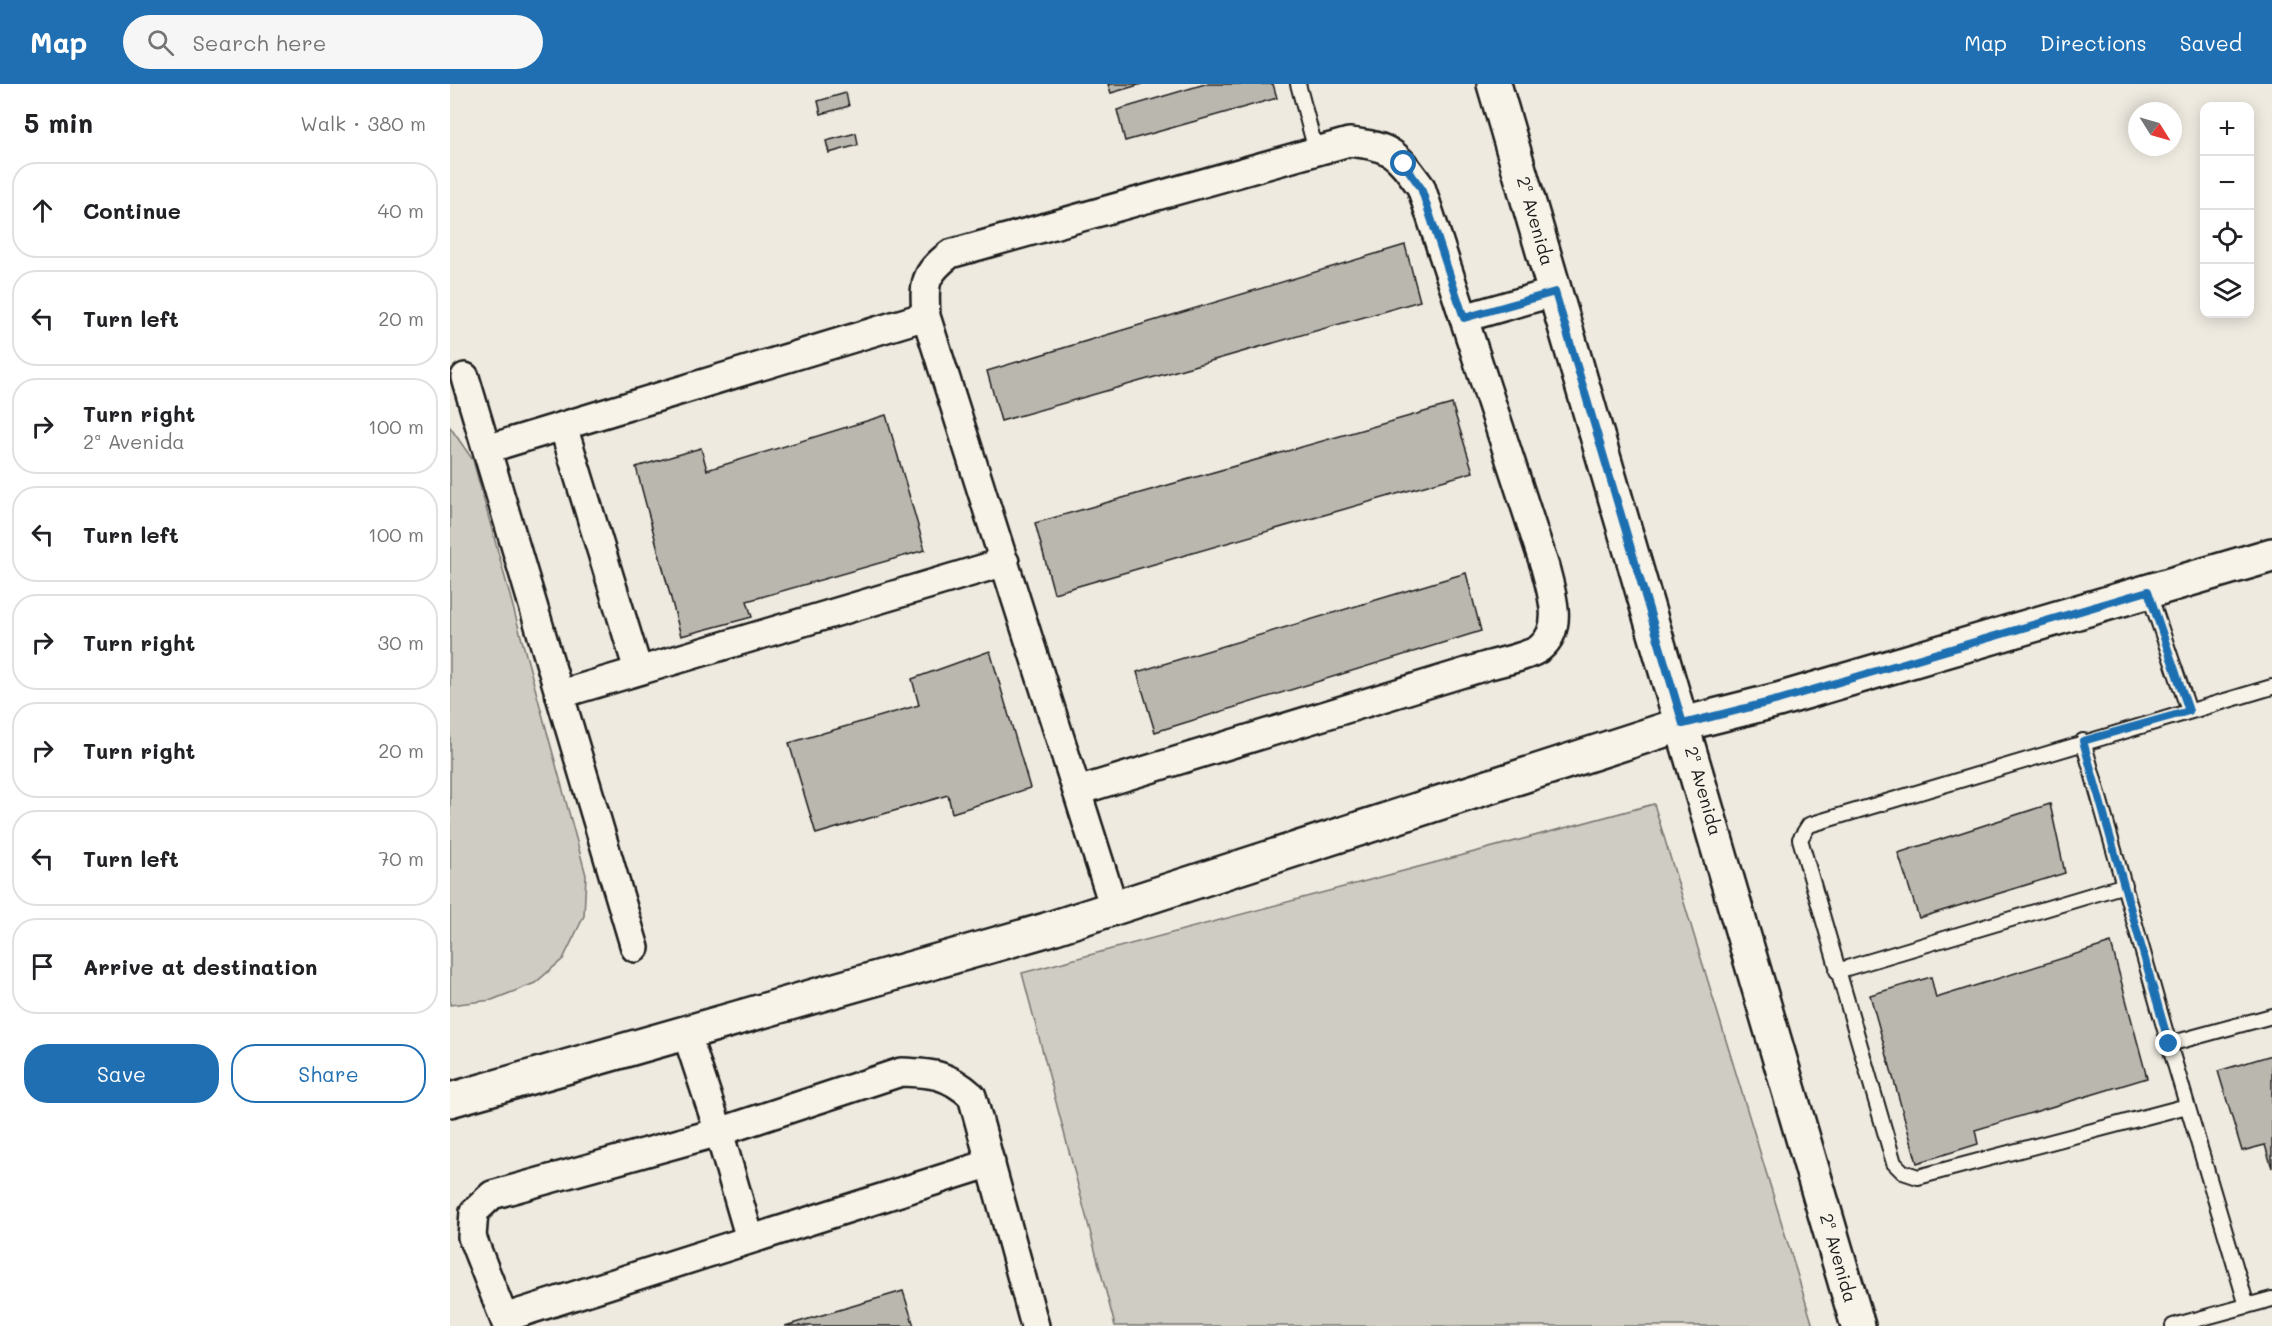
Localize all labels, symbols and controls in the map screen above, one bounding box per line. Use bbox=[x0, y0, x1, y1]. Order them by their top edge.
search box bbox=[123, 15, 543, 69]
text: Map bbox=[30, 24, 87, 60]
icon: search bbox=[144, 26, 177, 59]
text: Search here bbox=[192, 28, 326, 57]
text: Map bbox=[1964, 29, 2007, 56]
text: Directions bbox=[2040, 29, 2147, 56]
text: Saved bbox=[2180, 29, 2242, 56]
north arrow bbox=[2128, 102, 2182, 156]
map controls bbox=[2200, 102, 2254, 318]
button: + bbox=[2200, 102, 2254, 156]
text: 5 min bbox=[24, 106, 93, 140]
text: Walk · 380 m bbox=[300, 110, 426, 136]
route start bbox=[1390, 150, 1416, 176]
button: − bbox=[2200, 156, 2254, 210]
street label: 2ª Avenida bbox=[1512, 173, 1560, 268]
icon: ahead bbox=[26, 194, 59, 227]
text: Continue bbox=[83, 196, 181, 225]
text: 40 m bbox=[378, 197, 424, 223]
button: locate bbox=[2200, 210, 2254, 264]
button: layers bbox=[2200, 264, 2254, 318]
icon: left bbox=[26, 302, 59, 335]
text: Turn left bbox=[83, 304, 179, 333]
text: 20 m bbox=[378, 305, 424, 331]
text: Turn right bbox=[83, 399, 195, 428]
icon: right bbox=[26, 410, 59, 443]
text: 100 m bbox=[368, 413, 424, 439]
text: 2ª Avenida bbox=[83, 428, 185, 454]
icon: left bbox=[26, 518, 59, 551]
text: Turn left bbox=[83, 520, 179, 549]
text: 100 m bbox=[368, 521, 424, 547]
icon: right bbox=[26, 626, 59, 659]
text: Turn right bbox=[83, 628, 195, 657]
text: 30 m bbox=[378, 629, 424, 655]
icon: right bbox=[26, 734, 59, 767]
text: Turn right bbox=[83, 736, 195, 765]
text: 20 m bbox=[378, 737, 424, 763]
street label: 2ª Avenida bbox=[1680, 743, 1728, 838]
icon: left bbox=[26, 842, 59, 875]
text: Turn left bbox=[83, 844, 179, 873]
text: 70 m bbox=[378, 845, 424, 871]
icon: arrive bbox=[26, 950, 59, 983]
text: Arrive at destination bbox=[83, 952, 318, 981]
route end bbox=[2155, 1030, 2181, 1056]
button: Save bbox=[24, 1044, 219, 1103]
button: Share bbox=[231, 1044, 426, 1103]
street label: 2ª Avenida bbox=[1815, 1210, 1863, 1305]

